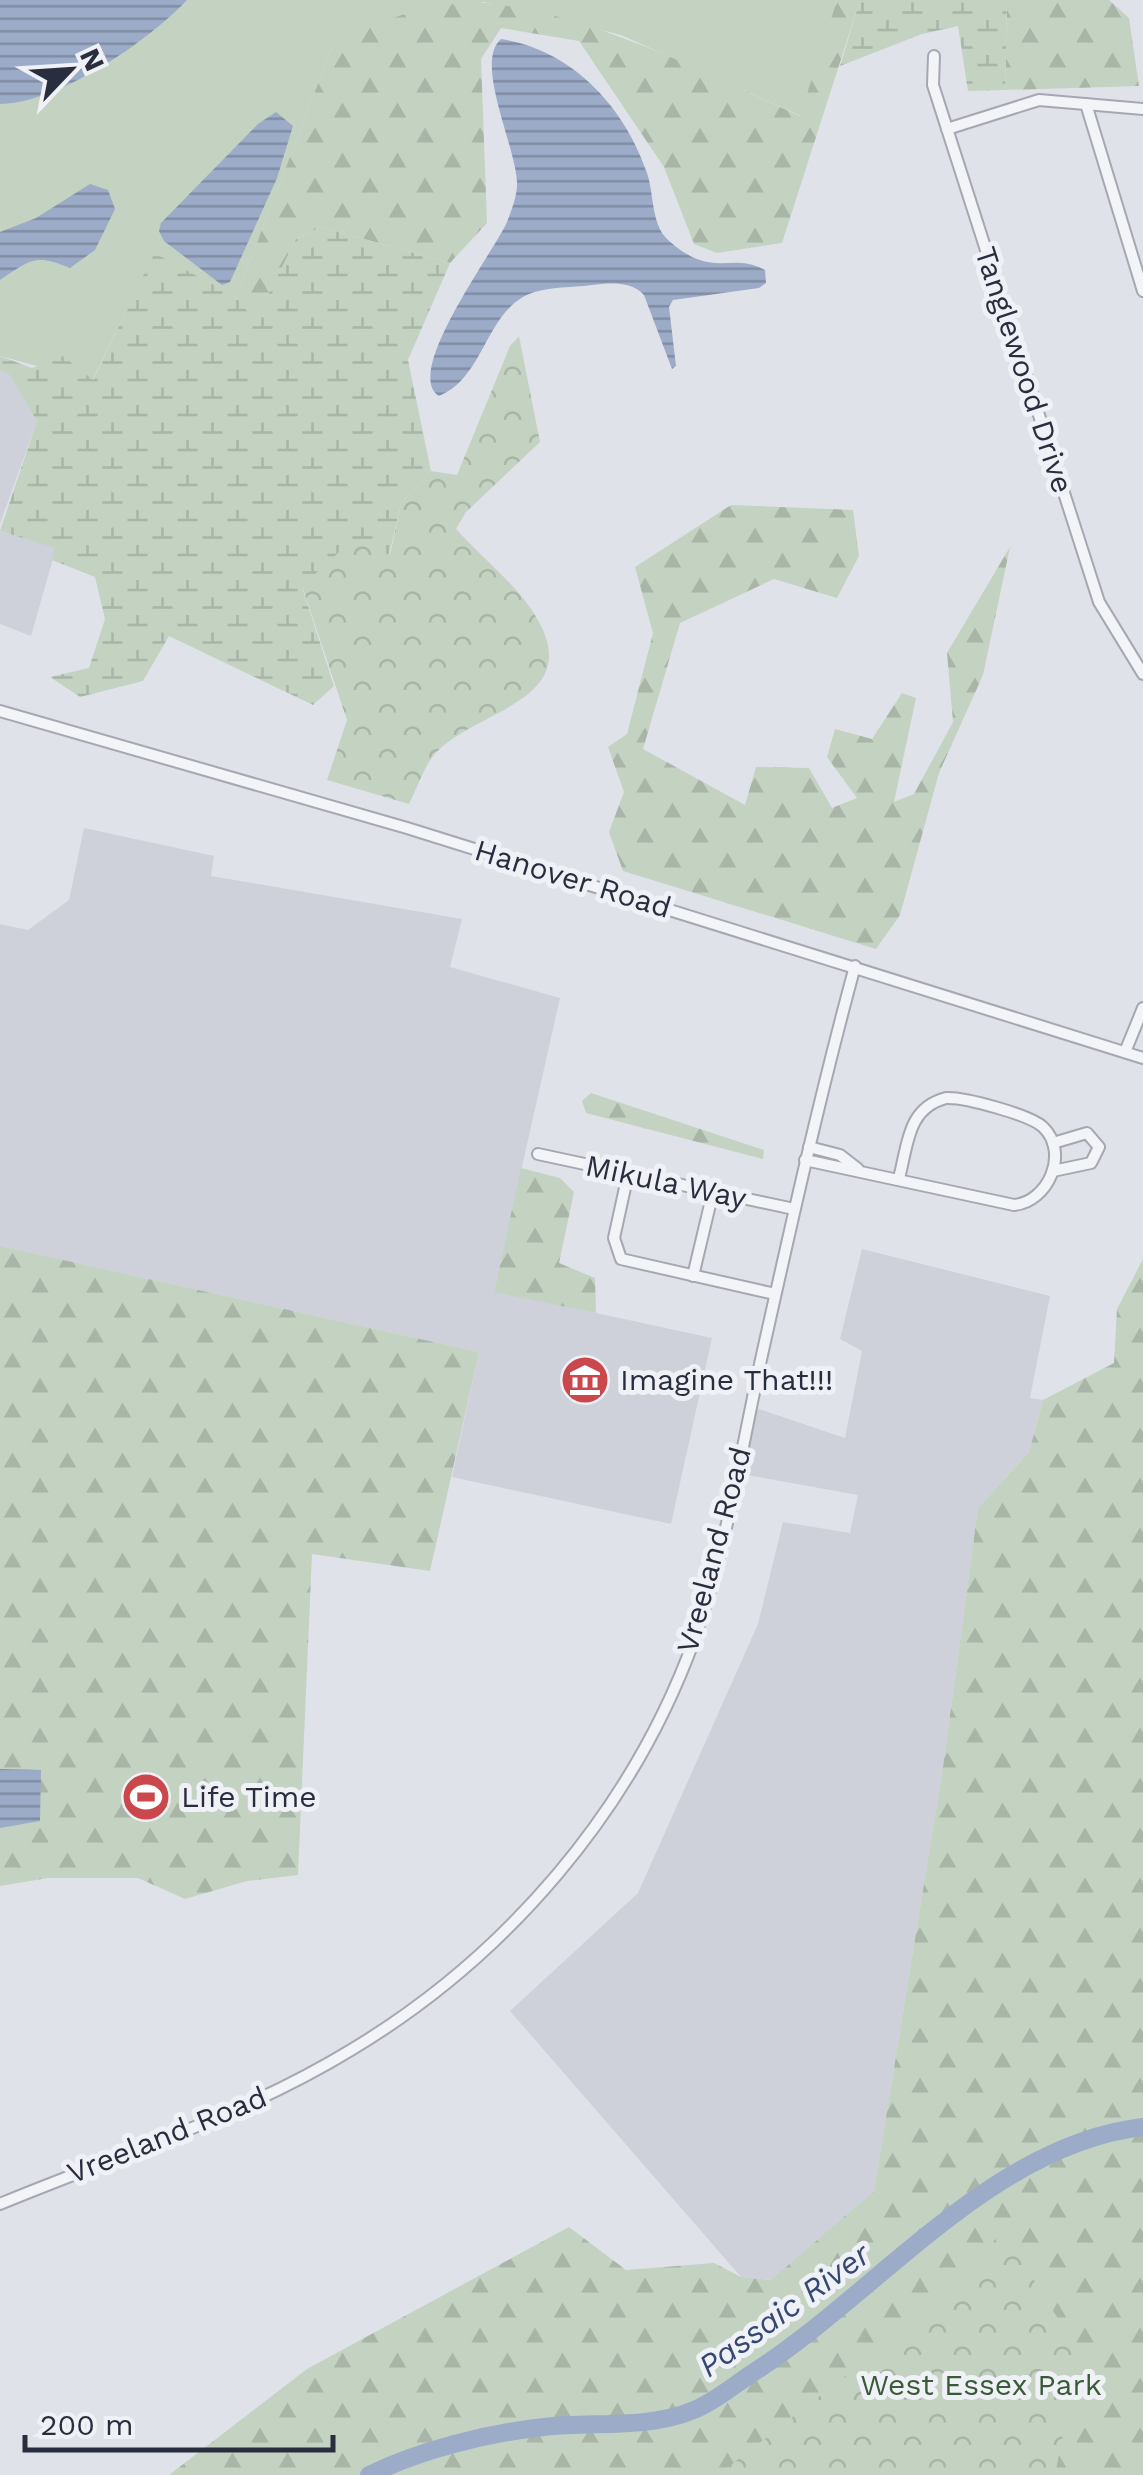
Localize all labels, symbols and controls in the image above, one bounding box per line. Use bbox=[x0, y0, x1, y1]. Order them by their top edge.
north arrow bbox=[20, 20, 120, 120]
text: N bbox=[73, 43, 112, 76]
street label: Tanglewood Drive bbox=[968, 242, 1081, 497]
street label: Hanover Road bbox=[471, 832, 675, 925]
street label: Mikula Way bbox=[583, 1147, 750, 1216]
museum icon: Imagine That!!! bbox=[559, 1354, 611, 1406]
place label: Imagine That!!! bbox=[620, 1362, 833, 1397]
street label: Vreeland Road bbox=[669, 1443, 758, 1657]
sports icon: Life Time bbox=[120, 1771, 172, 1823]
place label: Life Time bbox=[181, 1779, 317, 1814]
street label: Vreeland Road bbox=[62, 2079, 272, 2190]
water label: Passaic River bbox=[691, 2234, 879, 2385]
park label: West Essex Park bbox=[860, 2367, 1102, 2402]
scale bar bbox=[25, 2390, 332, 2452]
text: 200 m bbox=[40, 2407, 134, 2442]

